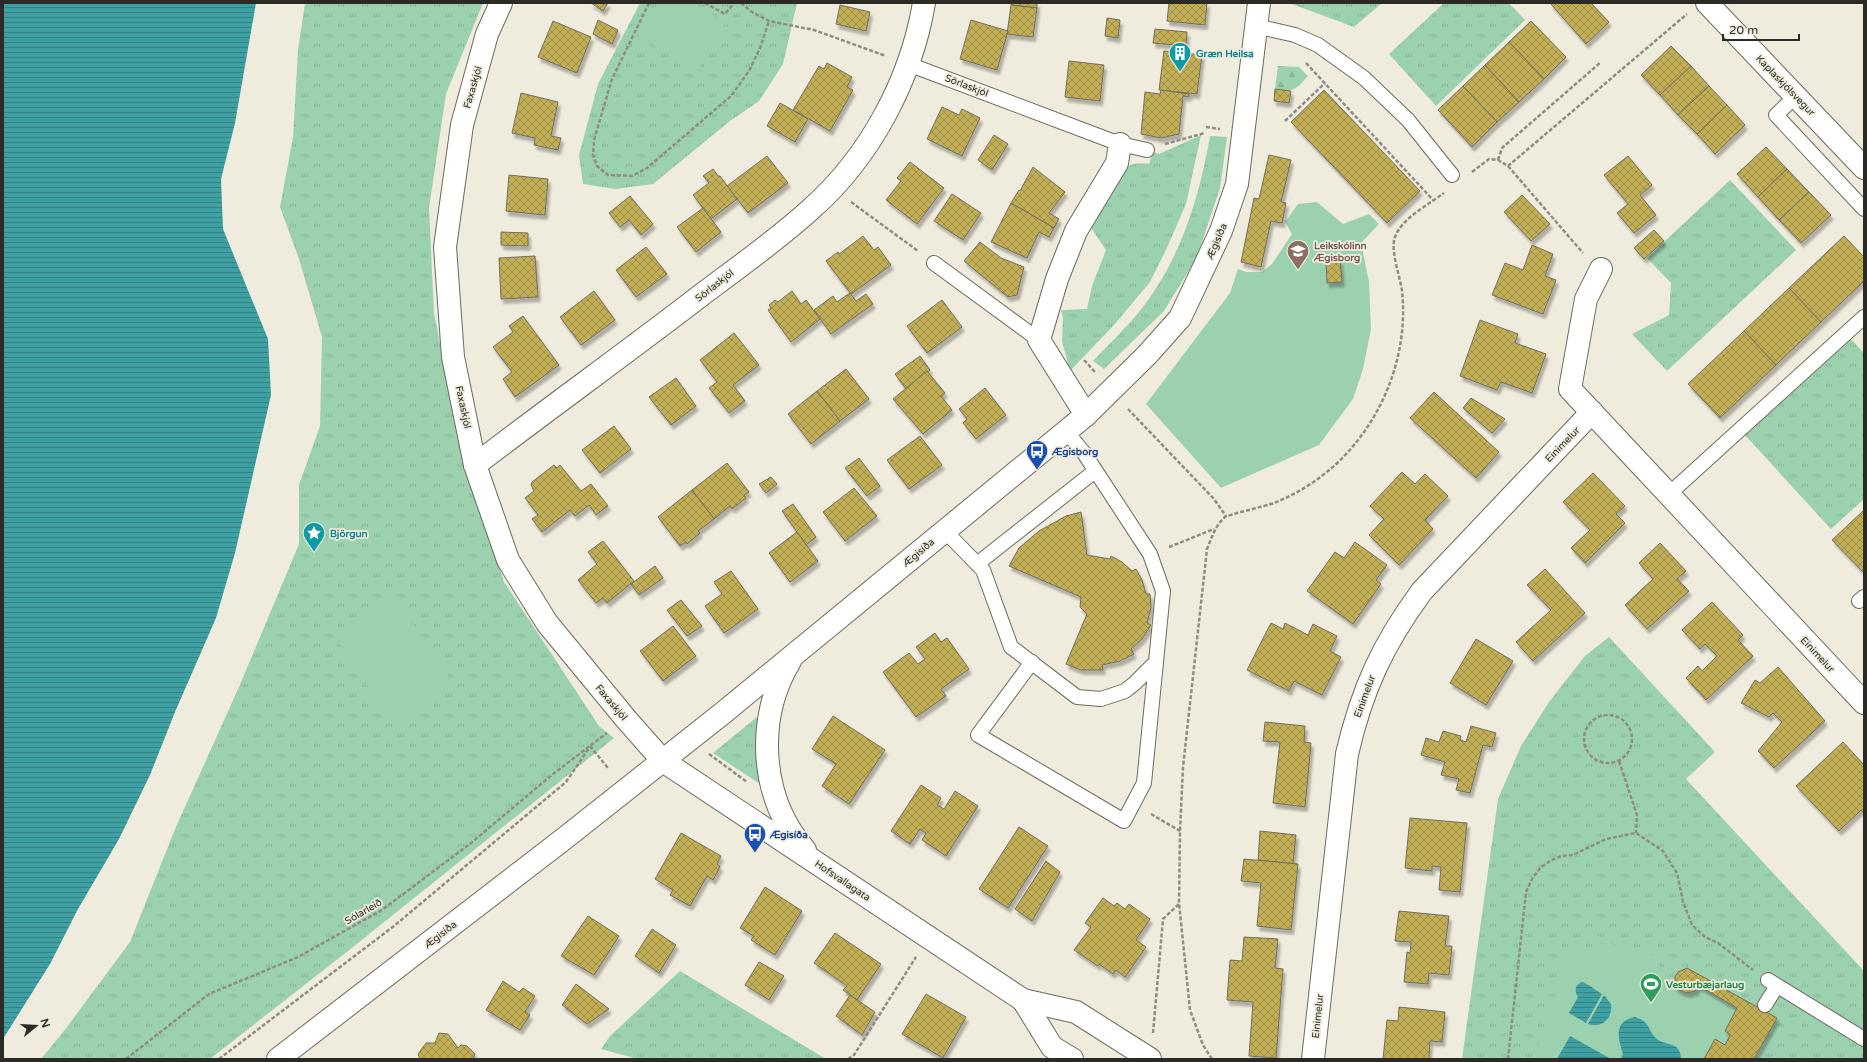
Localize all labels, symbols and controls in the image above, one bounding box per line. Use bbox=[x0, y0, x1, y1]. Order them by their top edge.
scale bar bbox=[1723, 16, 1799, 42]
text: 20 m bbox=[1729, 23, 1758, 37]
building icon: Græn Heilsa bbox=[1167, 40, 1193, 73]
place label: Græn Heilsa bbox=[1196, 48, 1254, 60]
street label: Kaplaskjólsvegur bbox=[1753, 53, 1817, 119]
street label: Faxaskjól bbox=[461, 65, 485, 110]
street label: Sörlaskjól bbox=[943, 72, 990, 100]
street label: Ægisíða bbox=[1204, 222, 1230, 261]
school or university icon: Leikskólinn Ægisborg bbox=[1285, 238, 1311, 271]
place label: Leikskólinn Ægisborg bbox=[1313, 240, 1367, 264]
street label: Sörlaskjól bbox=[693, 267, 736, 305]
street label: Faxaskjól bbox=[453, 385, 473, 430]
street label: Einimelur bbox=[1543, 424, 1583, 465]
bus stop icon: Ægisborg bbox=[1024, 438, 1050, 471]
place label: Ægisborg bbox=[1051, 446, 1098, 458]
place icon: Björgun bbox=[301, 520, 327, 553]
place label: Björgun bbox=[330, 528, 368, 540]
street label: Ægisíða bbox=[900, 536, 937, 570]
street label: Einimelur bbox=[1798, 634, 1837, 675]
street label: Einimelur bbox=[1352, 673, 1378, 719]
street label: Faxaskjól bbox=[593, 682, 630, 723]
bus stop icon: Ægisíða bbox=[742, 821, 768, 854]
place label: Ægisíða bbox=[769, 829, 808, 841]
street label: Hofsvallagata bbox=[812, 858, 873, 904]
street label: Sólarleið bbox=[343, 896, 384, 927]
street label: Ægisíða bbox=[422, 918, 459, 951]
sports icon: Vesturbæjarlaug bbox=[1638, 971, 1664, 1004]
place label: Vesturbæjarlaug bbox=[1666, 979, 1744, 991]
street label: Einimelur bbox=[1310, 993, 1326, 1039]
north arrow bbox=[16, 1006, 56, 1046]
text: N bbox=[37, 1017, 53, 1029]

